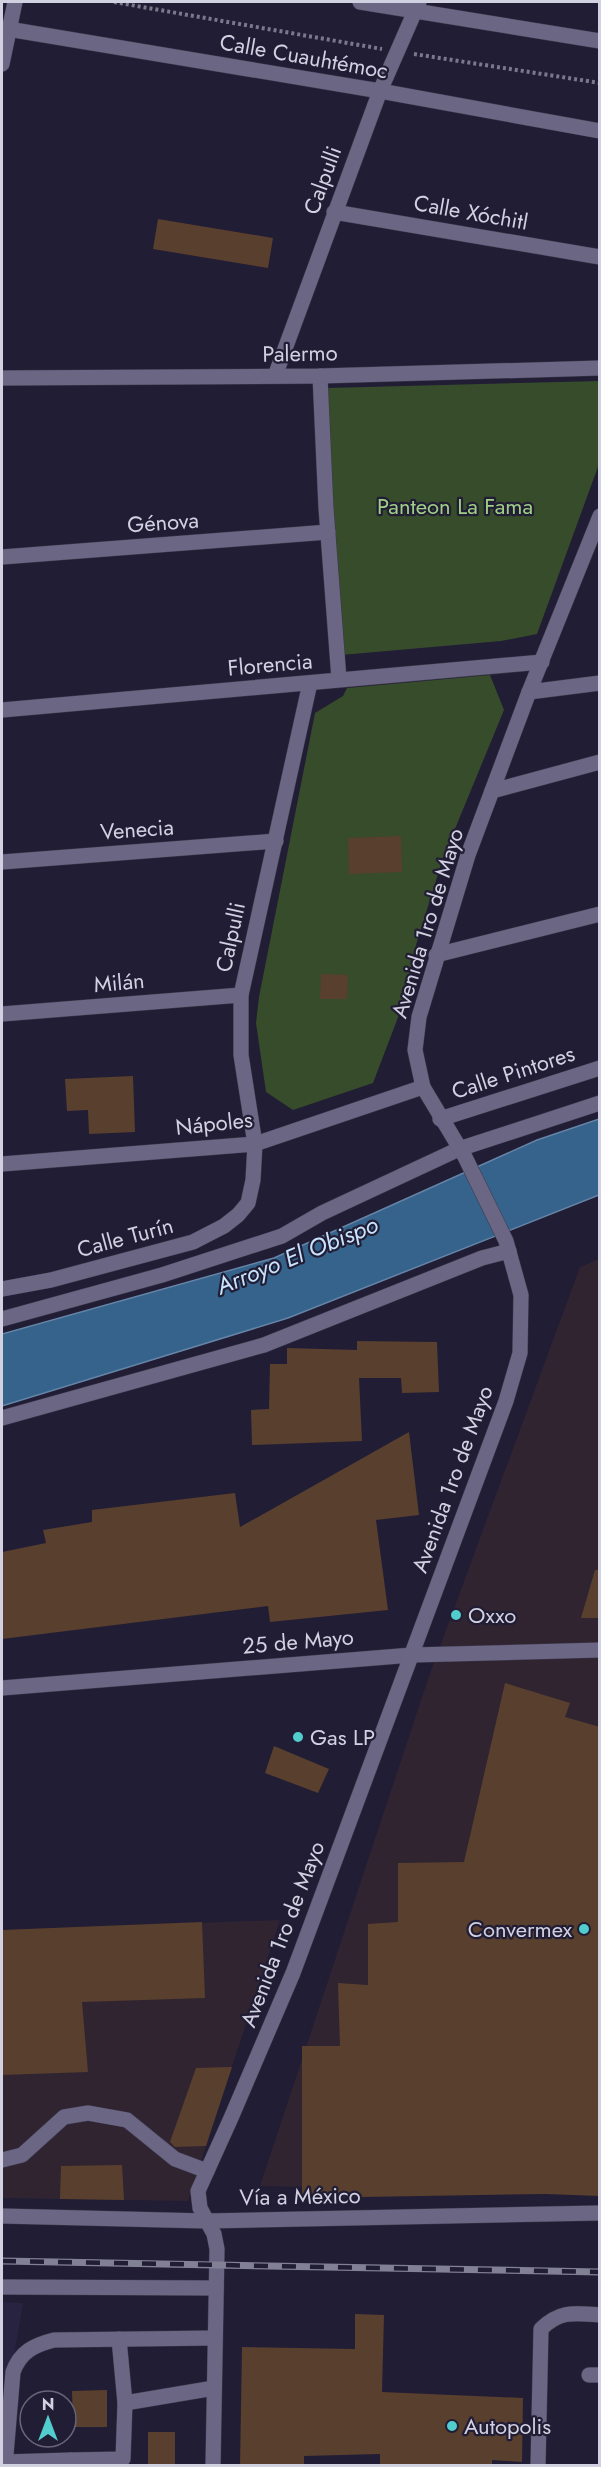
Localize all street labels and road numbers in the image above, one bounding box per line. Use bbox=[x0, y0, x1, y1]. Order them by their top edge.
street label: Calle Cuauhtémoc bbox=[217, 25, 391, 87]
street label: Calpulli bbox=[295, 141, 349, 219]
street label: Calle Xóchitl bbox=[411, 186, 531, 238]
street label: Palermo bbox=[262, 336, 338, 370]
street label: Génova bbox=[126, 504, 200, 540]
street label: Florencia bbox=[226, 644, 314, 684]
street label: Venecia bbox=[99, 810, 175, 848]
street label: Avenida 1ro de Mayo bbox=[383, 824, 471, 1022]
street label: Calpulli bbox=[207, 899, 253, 975]
street label: Milán bbox=[92, 964, 146, 1000]
street label: Calle Pintores bbox=[447, 1037, 579, 1107]
street label: Nápoles bbox=[174, 1103, 254, 1143]
street label: Calle Turín bbox=[73, 1209, 177, 1265]
street label: Avenida 1ro de Mayo bbox=[403, 1381, 501, 1577]
street label: 25 de Mayo bbox=[241, 1620, 355, 1662]
street label: Avenida 1ro de Mayo bbox=[232, 1836, 332, 2032]
street label: Vía a México bbox=[239, 2179, 361, 2213]

